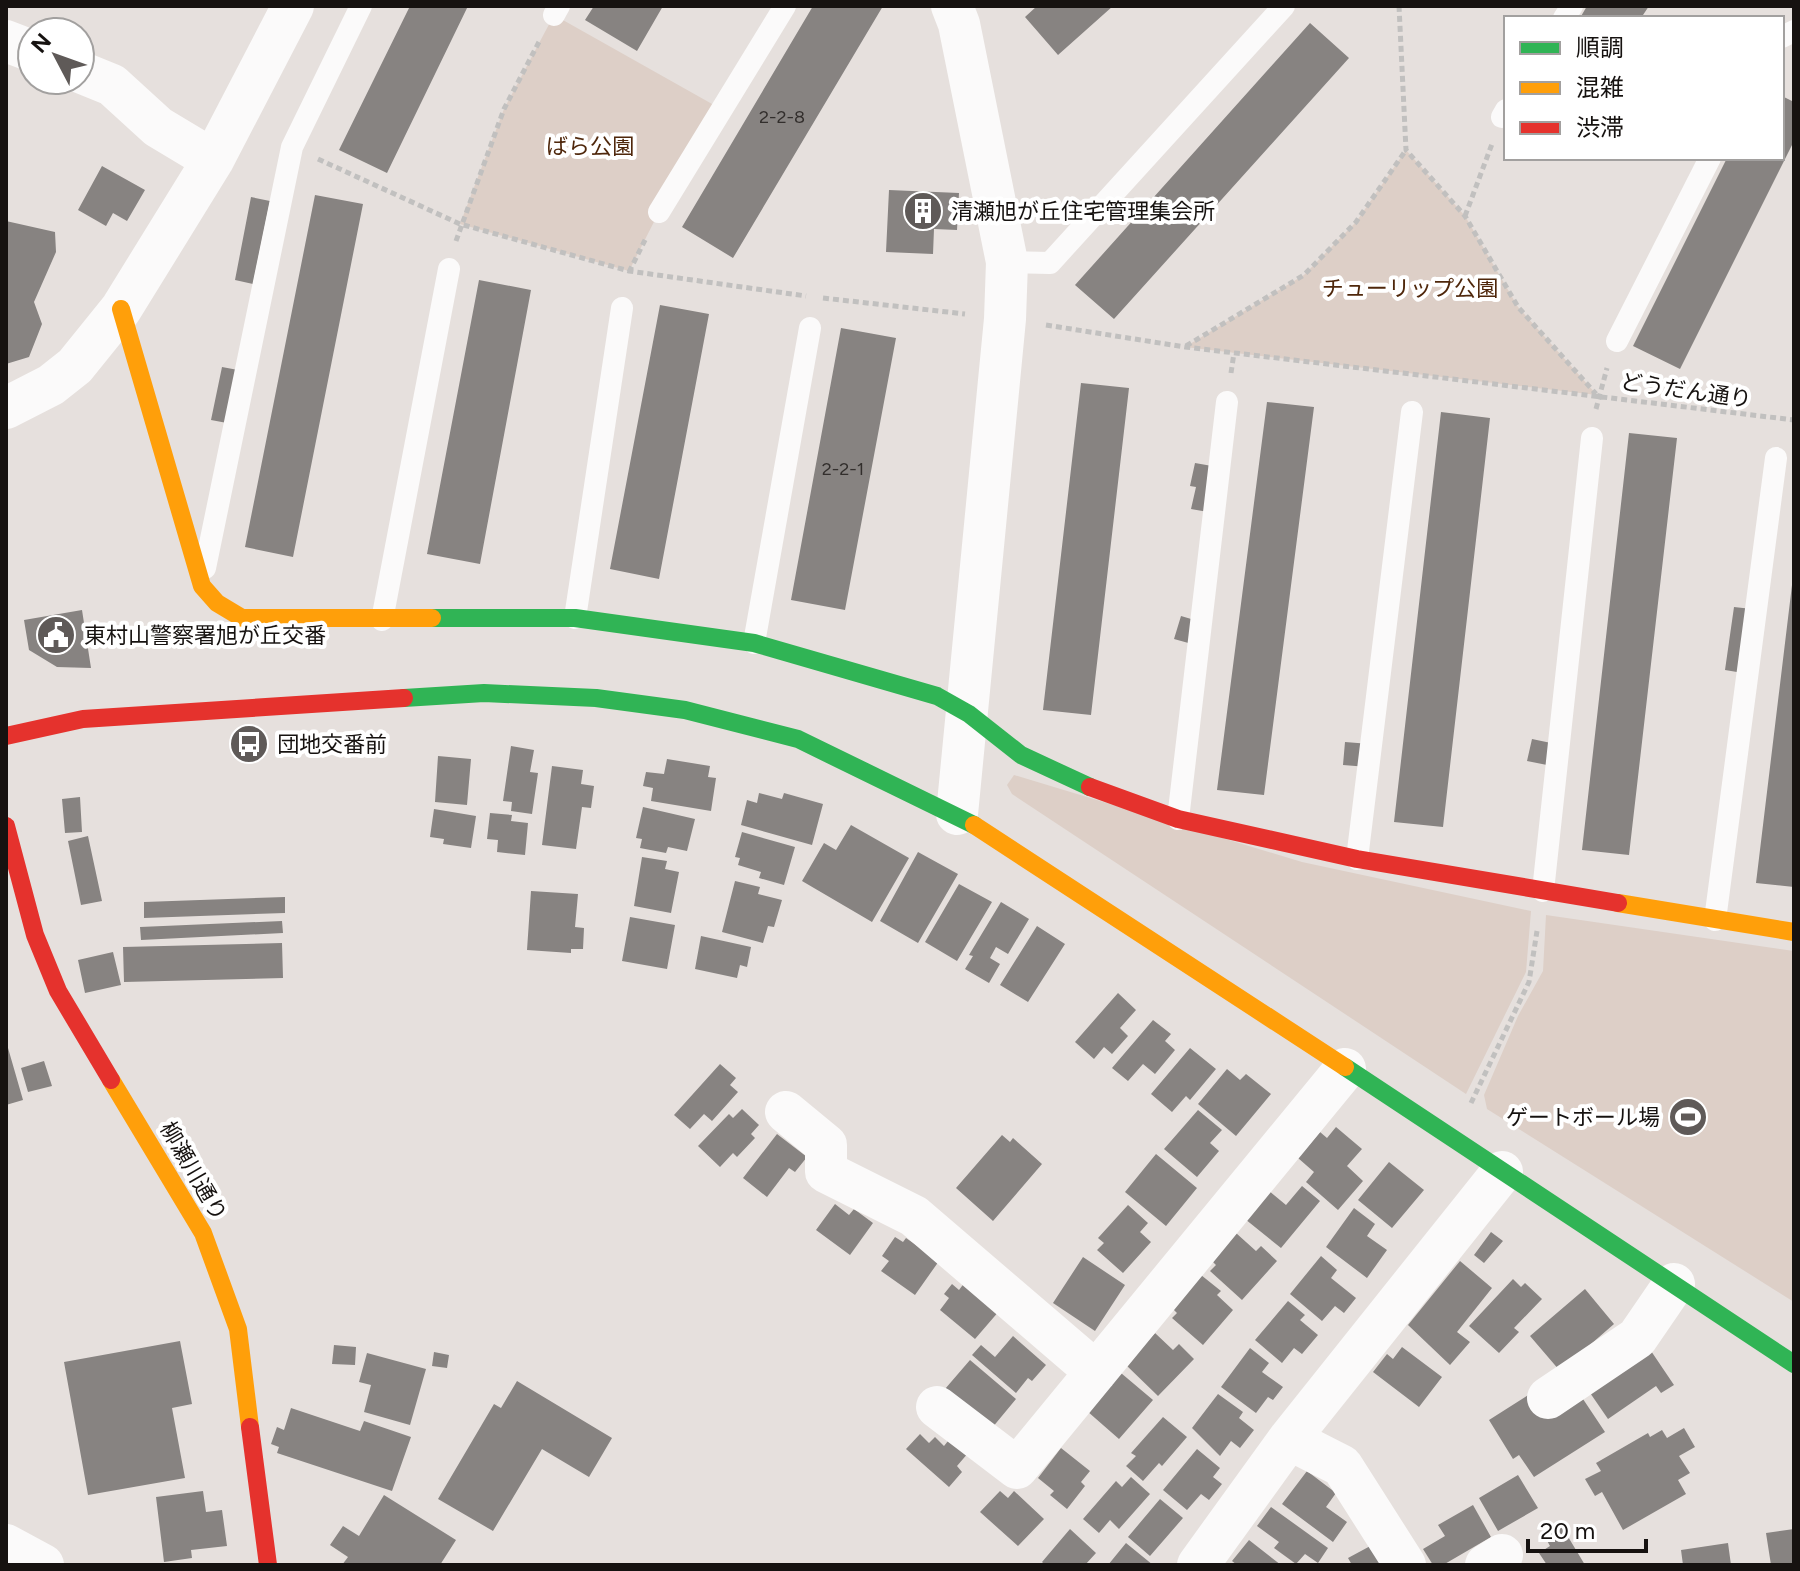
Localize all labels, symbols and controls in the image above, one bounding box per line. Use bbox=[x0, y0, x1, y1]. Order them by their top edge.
north arrow bbox=[16, 16, 96, 96]
legend bbox=[1504, 16, 1784, 160]
text: N bbox=[26, 28, 57, 58]
text: 順調 bbox=[1576, 33, 1624, 62]
text: 混雑 bbox=[1576, 73, 1624, 102]
house number: 2-2-8 bbox=[759, 106, 805, 128]
text: 渋滞 bbox=[1576, 113, 1624, 142]
park label: ばら公園 bbox=[546, 133, 634, 160]
building icon: 清瀬旭が丘住宅管理集会所 bbox=[902, 190, 944, 232]
place label: 清瀬旭が丘住宅管理集会所 bbox=[951, 198, 1215, 225]
park label: チューリップ公園 bbox=[1322, 275, 1498, 302]
street label: どうだん通り bbox=[1619, 368, 1753, 413]
house number: 2-2-1 bbox=[822, 458, 864, 480]
public building icon: 東村山警察署旭が丘交番 bbox=[35, 614, 77, 656]
place label: 東村山警察署旭が丘交番 bbox=[84, 622, 326, 649]
bus stop icon: 団地交番前 bbox=[228, 723, 270, 765]
place label: 団地交番前 bbox=[277, 731, 387, 758]
sports icon: ゲートボール場 bbox=[1667, 1096, 1709, 1138]
place label: ゲートボール場 bbox=[1506, 1104, 1660, 1131]
street label: 柳瀬川通り bbox=[154, 1117, 233, 1226]
scale bar bbox=[1528, 1503, 1646, 1553]
text: 20 m bbox=[1540, 1516, 1595, 1545]

